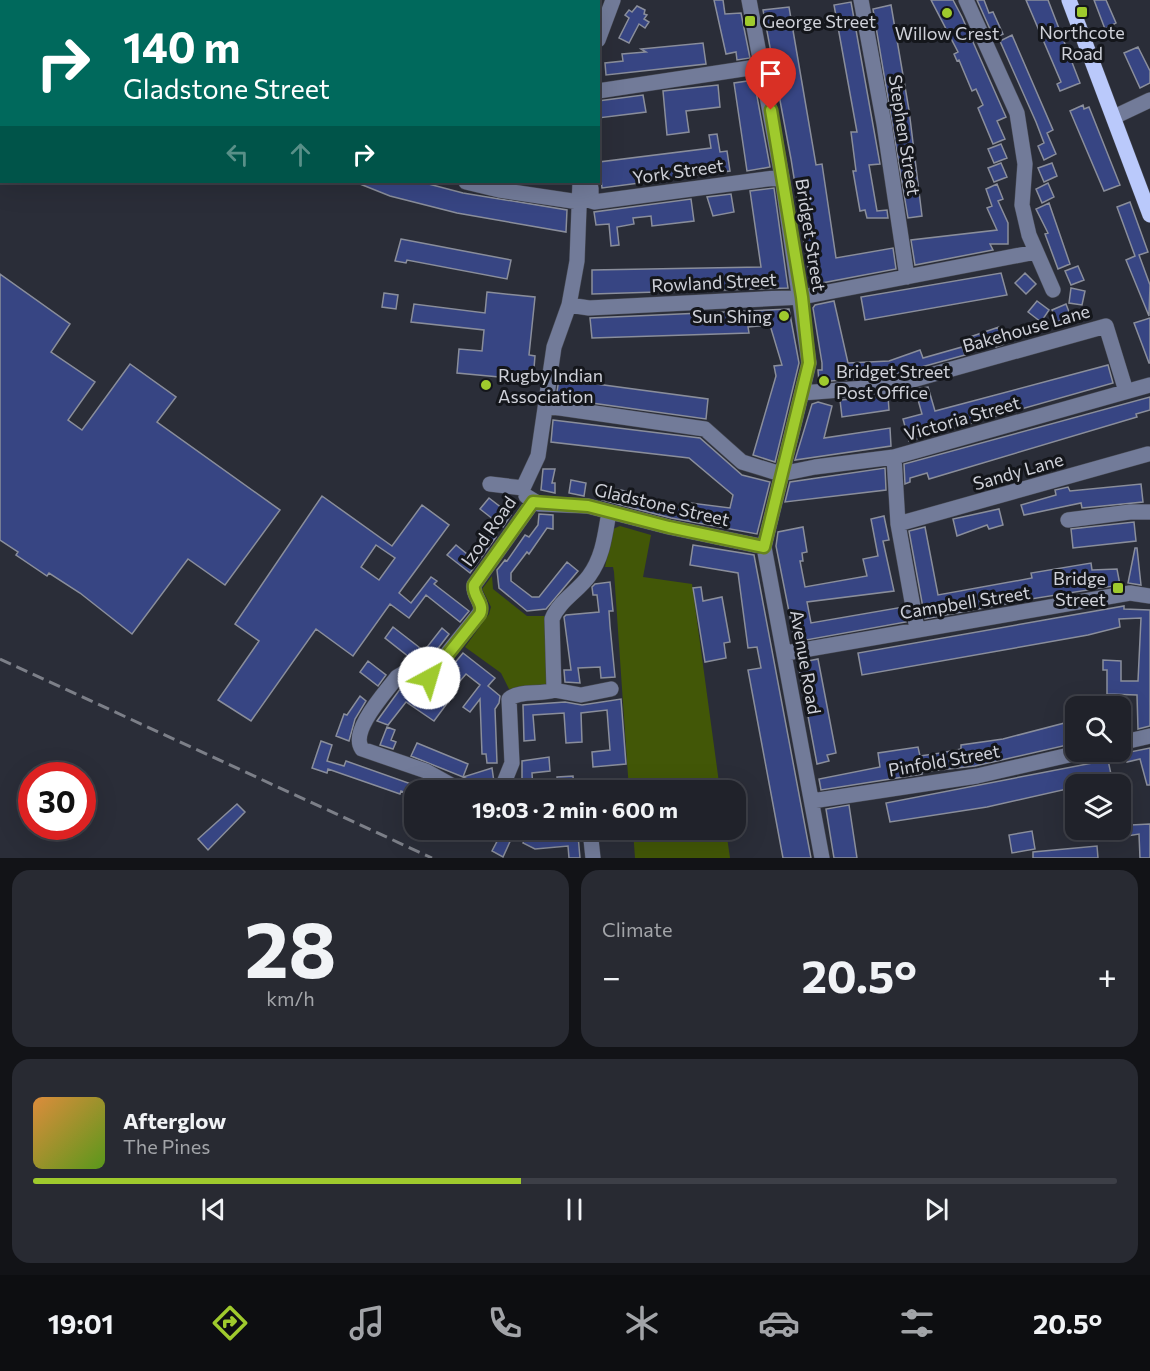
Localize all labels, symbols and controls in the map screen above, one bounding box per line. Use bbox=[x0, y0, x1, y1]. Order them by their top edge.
marker: Northcote Road bbox=[1075, 5, 1089, 19]
marker: Willow Crest bbox=[940, 6, 954, 20]
place label: George Street bbox=[762, 10, 876, 32]
marker: George Street bbox=[743, 14, 757, 28]
text: 140 m bbox=[123, 20, 240, 72]
place label: Northcote Road bbox=[1039, 21, 1125, 64]
place label: Willow Crest bbox=[895, 22, 999, 44]
icon: right bbox=[24, 24, 102, 102]
pin bbox=[745, 48, 796, 110]
icon: arrive bbox=[754, 57, 787, 90]
text: Gladstone Street bbox=[123, 72, 330, 105]
street label: Stephen Street bbox=[885, 73, 925, 197]
icon: left bbox=[221, 138, 254, 171]
icon: ahead bbox=[284, 138, 317, 171]
icon: right bbox=[347, 138, 380, 171]
street label: York Street bbox=[631, 154, 725, 188]
street label: Bridget Street bbox=[791, 177, 831, 293]
street label: Rowland Street bbox=[651, 268, 777, 296]
street label: Bakehouse Lane bbox=[960, 299, 1092, 357]
place label: Sun Shing bbox=[692, 305, 772, 327]
marker: Sun Shing bbox=[777, 309, 791, 323]
place label: Bridget Street Post Office bbox=[836, 360, 950, 403]
place label: Rugby Indian Association bbox=[498, 364, 603, 407]
marker: Bridget Street Post Office bbox=[817, 374, 831, 388]
marker: Rugby Indian Association bbox=[479, 378, 493, 392]
street label: Victoria Street bbox=[902, 391, 1022, 445]
street label: Sandy Lane bbox=[970, 448, 1066, 494]
street label: Gladstone Street bbox=[592, 478, 732, 530]
street label: Izod Road bbox=[456, 492, 520, 570]
place label: Bridge Street bbox=[1053, 567, 1106, 610]
street label: Campbell Street bbox=[898, 581, 1032, 623]
marker: Bridge Street bbox=[1111, 581, 1125, 595]
street label: Avenue Road bbox=[786, 608, 826, 716]
position arrow bbox=[397, 646, 461, 710]
map controls bbox=[1065, 696, 1131, 840]
button: search bbox=[1065, 696, 1131, 762]
street label: Pinfold Street bbox=[886, 739, 1002, 781]
speed limit sign: 30 bbox=[18, 762, 96, 840]
button: layers bbox=[1065, 774, 1131, 840]
text: 19:03 · 2 min · 600 m bbox=[472, 796, 678, 823]
text: 28 bbox=[244, 899, 337, 994]
text: Climate bbox=[602, 917, 672, 941]
text: 20.5° bbox=[801, 947, 917, 1002]
text: − bbox=[602, 955, 621, 996]
text: + bbox=[1098, 955, 1117, 996]
text: km/h bbox=[266, 986, 315, 1010]
text: Afterglow bbox=[123, 1107, 226, 1134]
text: The Pines bbox=[123, 1134, 210, 1158]
icon: previous bbox=[197, 1193, 230, 1226]
icon: pause bbox=[558, 1193, 591, 1226]
icon: next bbox=[920, 1193, 953, 1226]
icon: directions bbox=[209, 1302, 251, 1344]
icon: music bbox=[346, 1302, 388, 1344]
icon: phone bbox=[484, 1302, 526, 1344]
icon: climate bbox=[621, 1302, 663, 1344]
icon: car bbox=[758, 1302, 800, 1344]
icon: filters bbox=[896, 1302, 938, 1344]
text: 19:01 bbox=[48, 1307, 114, 1340]
text: 20.5° bbox=[1033, 1307, 1102, 1340]

